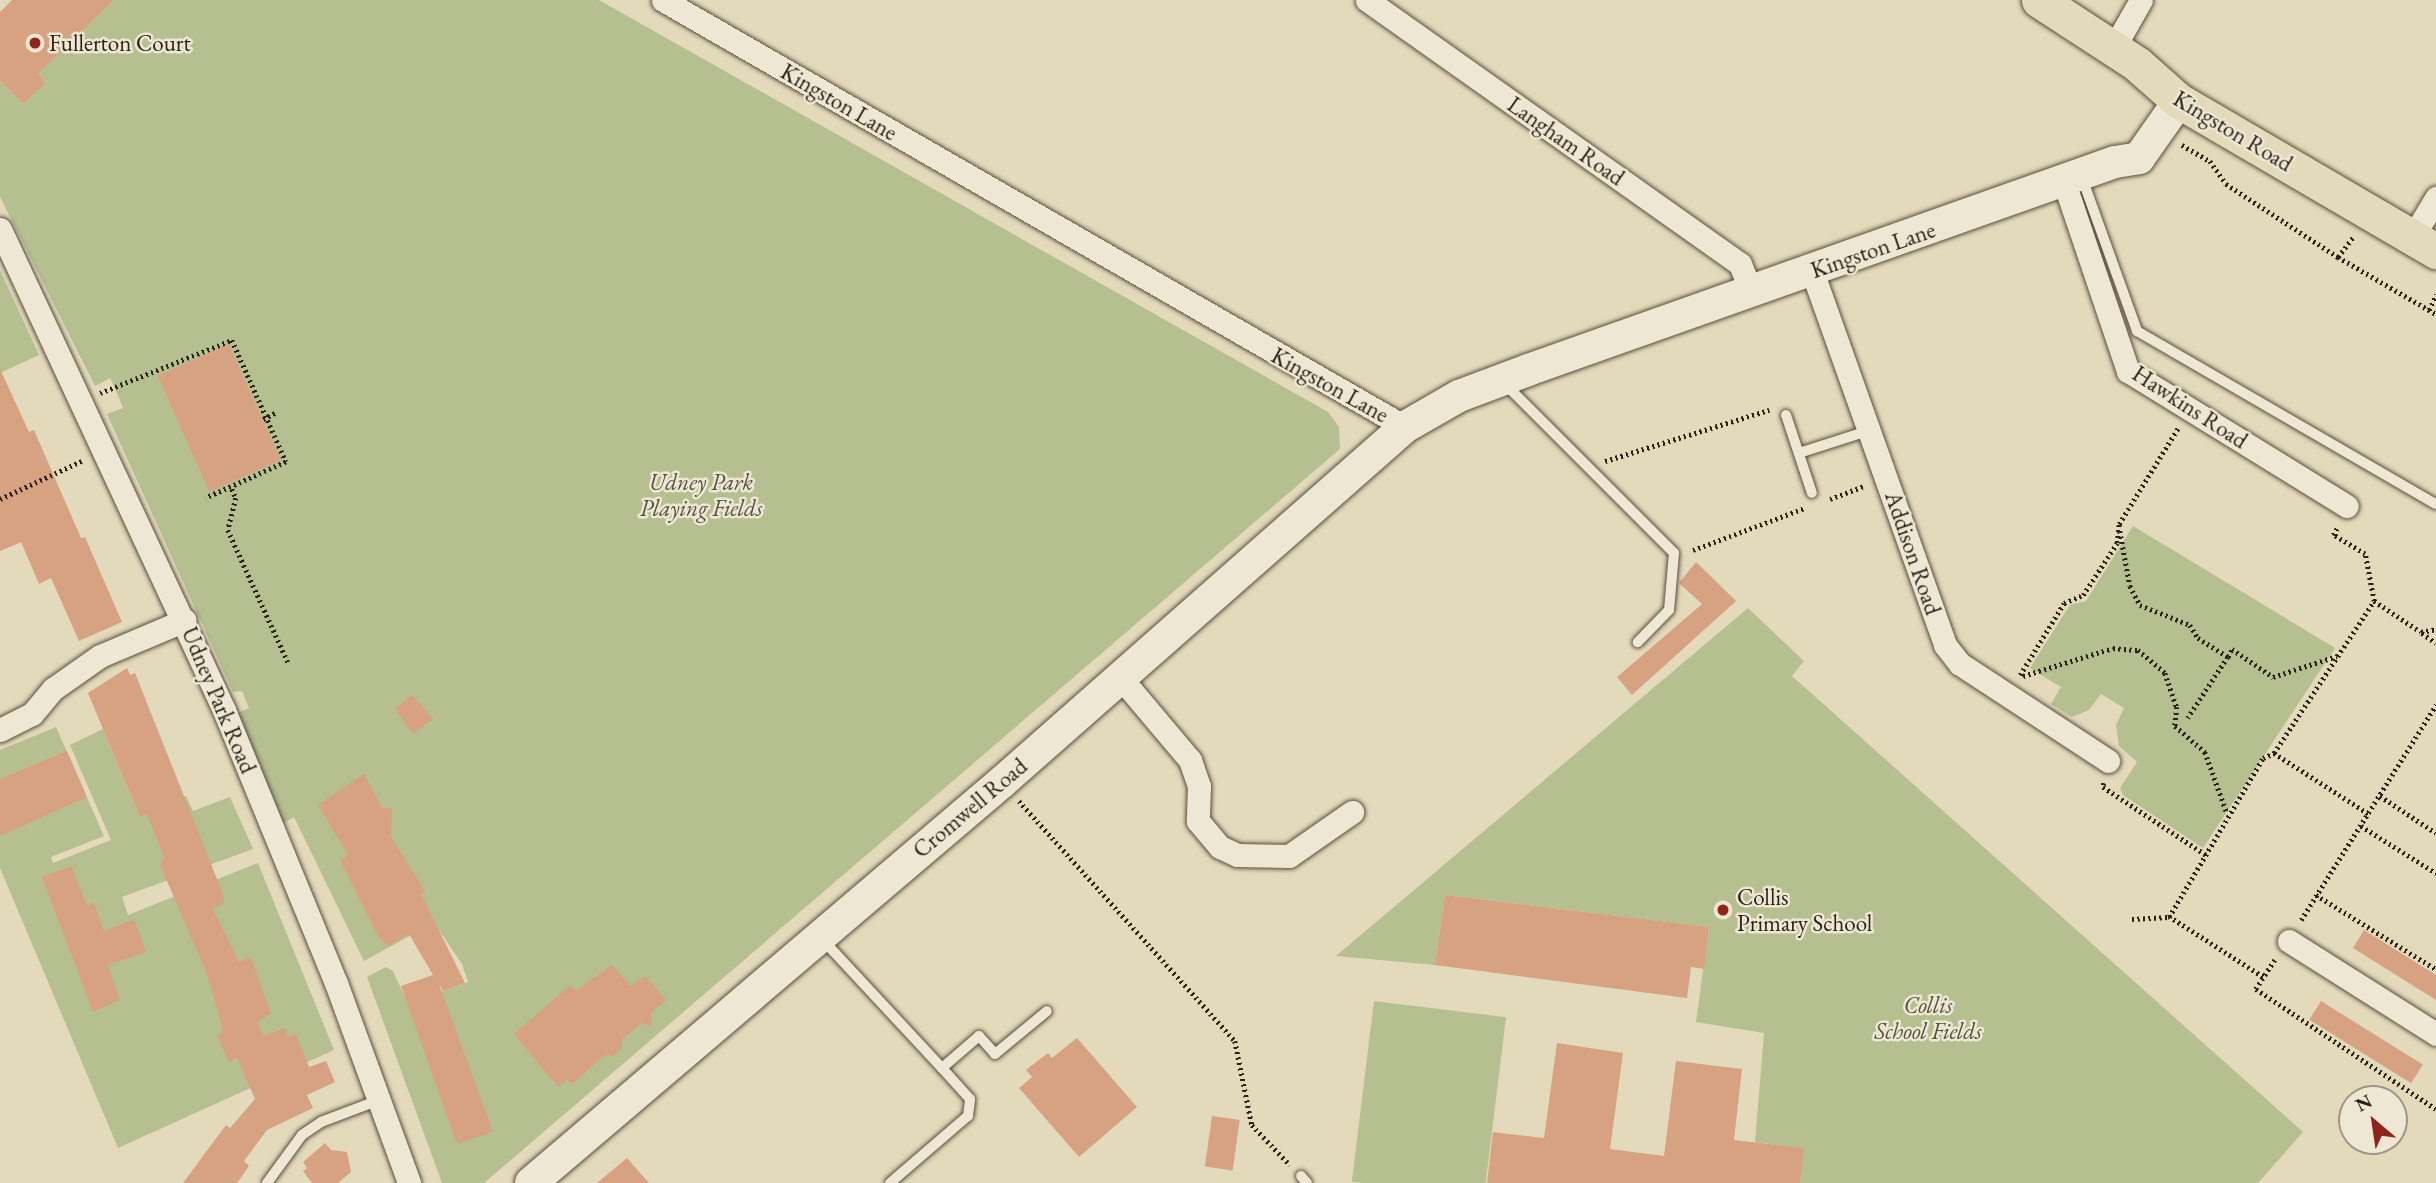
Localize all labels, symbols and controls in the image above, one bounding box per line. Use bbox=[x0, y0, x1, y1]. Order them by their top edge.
place label: Fullerton Court bbox=[49, 29, 191, 57]
marker: Fullerton Court bbox=[27, 35, 43, 51]
street label: Kingston Lane bbox=[776, 58, 902, 146]
street label: Kingston Road bbox=[2168, 85, 2298, 177]
street label: Langham Road bbox=[1502, 91, 1630, 191]
street label: Kingston Lane bbox=[1807, 216, 1939, 284]
street label: Kingston Lane bbox=[1266, 341, 1394, 429]
street label: Hawkins Road bbox=[2127, 360, 2253, 454]
park label: Udney Park Playing Fields bbox=[640, 468, 762, 522]
street label: Addison Road bbox=[1879, 488, 1947, 618]
street label: Udney Park Road bbox=[176, 623, 262, 777]
street label: Cromwell Road bbox=[907, 752, 1033, 864]
place label: Collis Primary School bbox=[1737, 883, 1872, 937]
marker: Collis Primary School bbox=[1715, 902, 1731, 918]
park label: Collis School Fields bbox=[1875, 991, 1981, 1045]
north arrow bbox=[2338, 1085, 2408, 1155]
text: N bbox=[2351, 1088, 2376, 1118]

